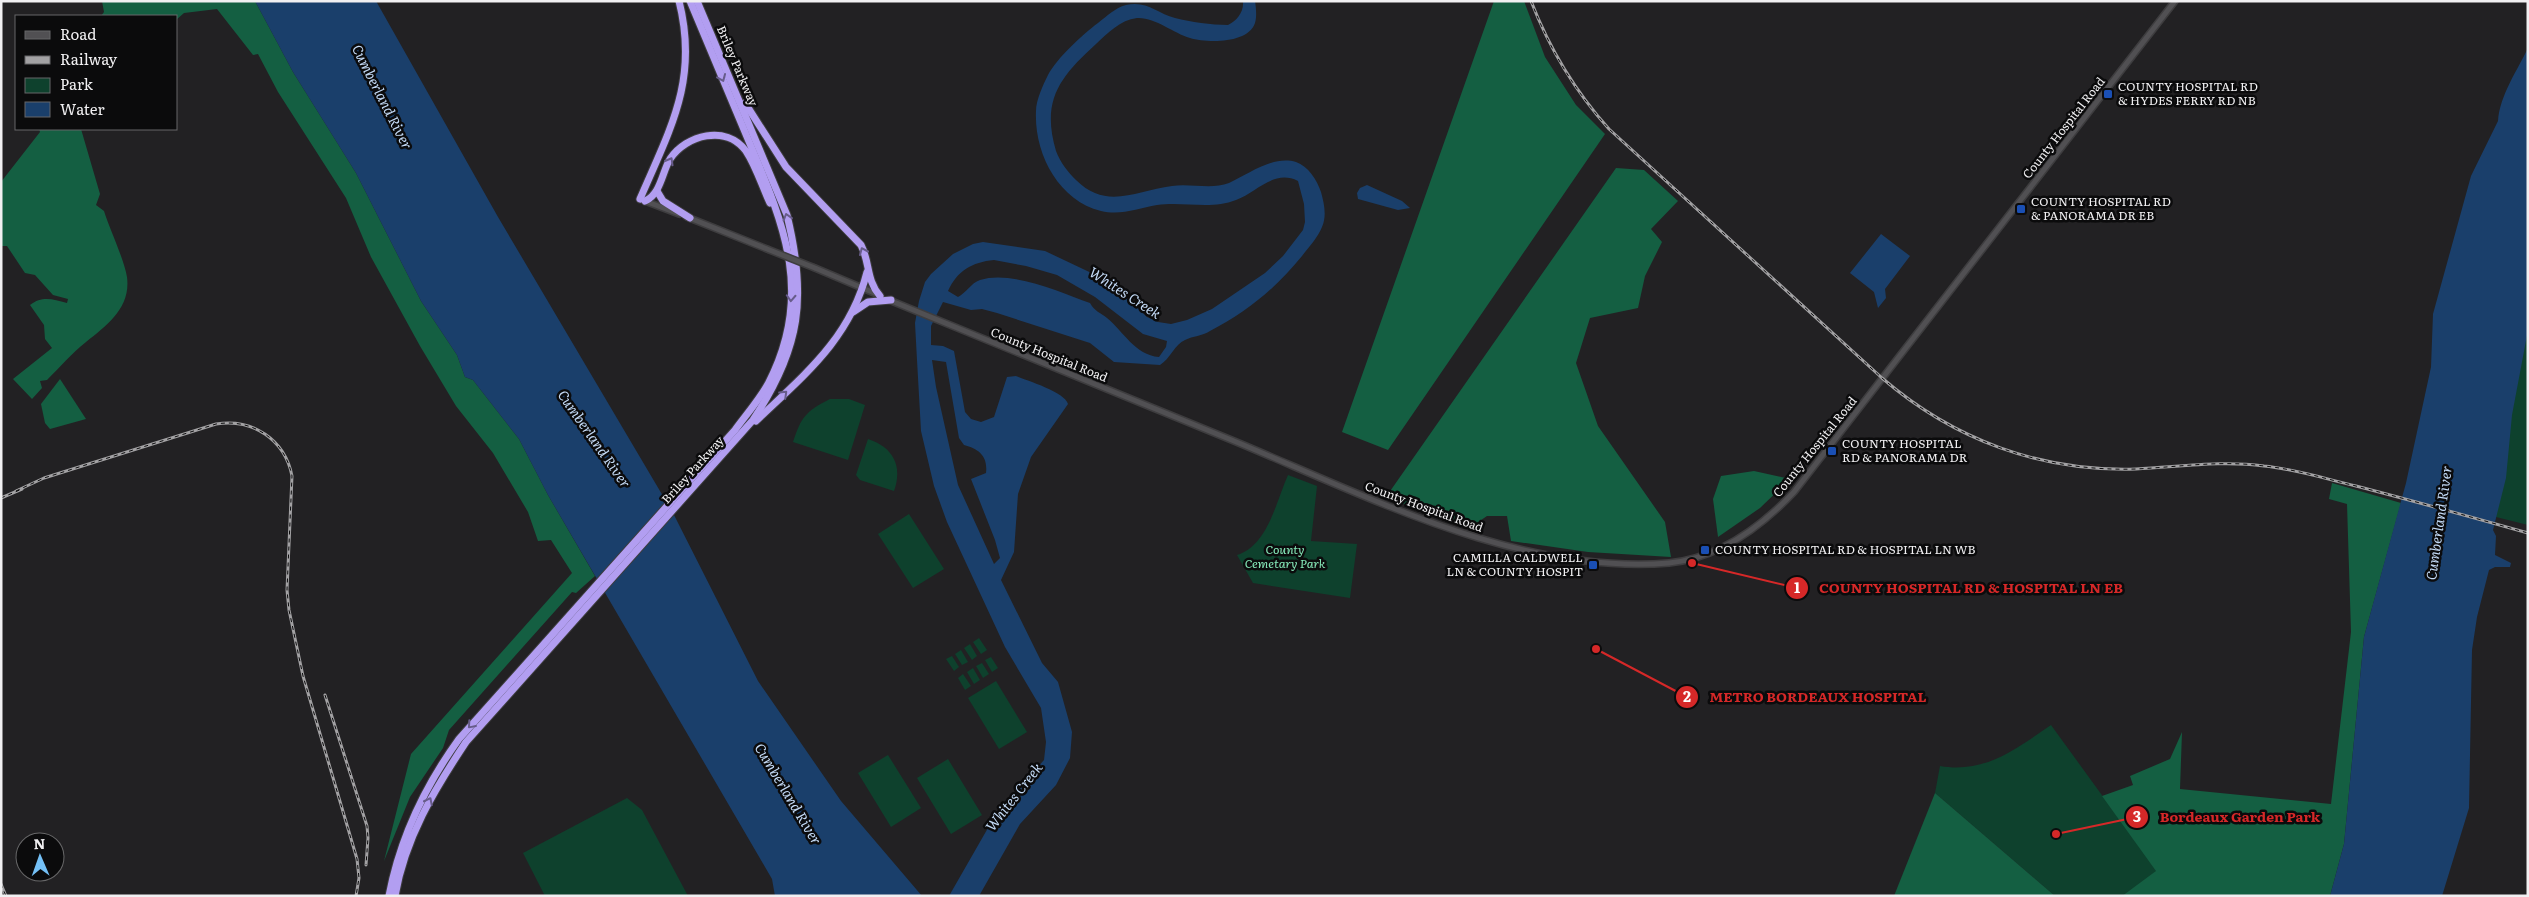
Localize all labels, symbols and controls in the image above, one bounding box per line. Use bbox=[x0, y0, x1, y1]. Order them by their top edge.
legend bbox=[15, 15, 178, 130]
text: Road bbox=[60, 22, 96, 45]
street label: Briley Parkway bbox=[713, 23, 763, 109]
water label: Cumberland River bbox=[348, 41, 418, 153]
text: Railway bbox=[60, 47, 118, 70]
text: Park bbox=[60, 72, 94, 95]
street label: County Hospital Road bbox=[2018, 72, 2109, 182]
one-way arrow bbox=[716, 73, 727, 82]
place label: COUNTY HOSPITAL RD & HYDES FERRY RD NB bbox=[2118, 77, 2258, 109]
marker: COUNTY HOSPITAL RD & HYDES FERRY RD NB bbox=[2102, 88, 2114, 100]
text: Water bbox=[60, 97, 105, 120]
one-way arrow bbox=[664, 157, 674, 166]
place label: COUNTY HOSPITAL RD & PANORAMA DR EB bbox=[2031, 192, 2171, 224]
marker: COUNTY HOSPITAL RD & PANORAMA DR EB bbox=[2015, 203, 2027, 215]
one-way arrow bbox=[782, 213, 792, 221]
one-way arrow bbox=[859, 247, 870, 256]
water label: Whites Creek bbox=[1086, 261, 1166, 323]
one-way arrow bbox=[786, 294, 796, 302]
street label: County Hospital Road bbox=[988, 322, 1111, 386]
water label: Cumberland River bbox=[554, 386, 636, 492]
one-way arrow bbox=[778, 391, 787, 400]
street label: County Hospital Road bbox=[1768, 392, 1861, 500]
street label: Briley Parkway bbox=[657, 431, 728, 507]
place label: COUNTY HOSPITAL RD & PANORAMA DR bbox=[1842, 434, 1968, 466]
marker: COUNTY HOSPITAL RD & PANORAMA DR bbox=[1826, 445, 1838, 457]
water label: Cumberland River bbox=[2420, 464, 2456, 581]
street label: County Hospital Road bbox=[1363, 476, 1487, 536]
park label: County Cemetary Park bbox=[1245, 540, 1326, 572]
place label: COUNTY HOSPITAL RD & HOSPITAL LN WB bbox=[1715, 540, 1976, 558]
marker: COUNTY HOSPITAL RD & HOSPITAL LN WB bbox=[1699, 544, 1711, 556]
place label: CAMILLA CALDWELL LN & COUNTY HOSPIT bbox=[1446, 548, 1583, 580]
marker: CAMILLA CALDWELL LN & COUNTY HOSPIT bbox=[1587, 559, 1599, 571]
callout: COUNTY HOSPITAL RD & HOSPITAL LN EB bbox=[1784, 573, 2133, 602]
text: 1 bbox=[1794, 575, 1800, 598]
text: COUNTY HOSPITAL RD & HOSPITAL LN EB bbox=[1819, 577, 2123, 597]
callout: METRO BORDEAUX HOSPITAL bbox=[1674, 683, 1937, 712]
text: 2 bbox=[1683, 684, 1691, 707]
text: METRO BORDEAUX HOSPITAL bbox=[1709, 686, 1927, 706]
one-way arrow bbox=[468, 719, 477, 728]
water label: Cumberland River bbox=[751, 739, 827, 848]
water label: Whites Creek bbox=[980, 758, 1047, 835]
one-way arrow bbox=[423, 797, 433, 806]
callout: Bordeaux Garden Park bbox=[2125, 802, 2330, 831]
text: 3 bbox=[2133, 804, 2141, 827]
text: Bordeaux Garden Park bbox=[2160, 806, 2321, 826]
north arrow bbox=[15, 832, 65, 882]
text: N bbox=[33, 833, 46, 853]

